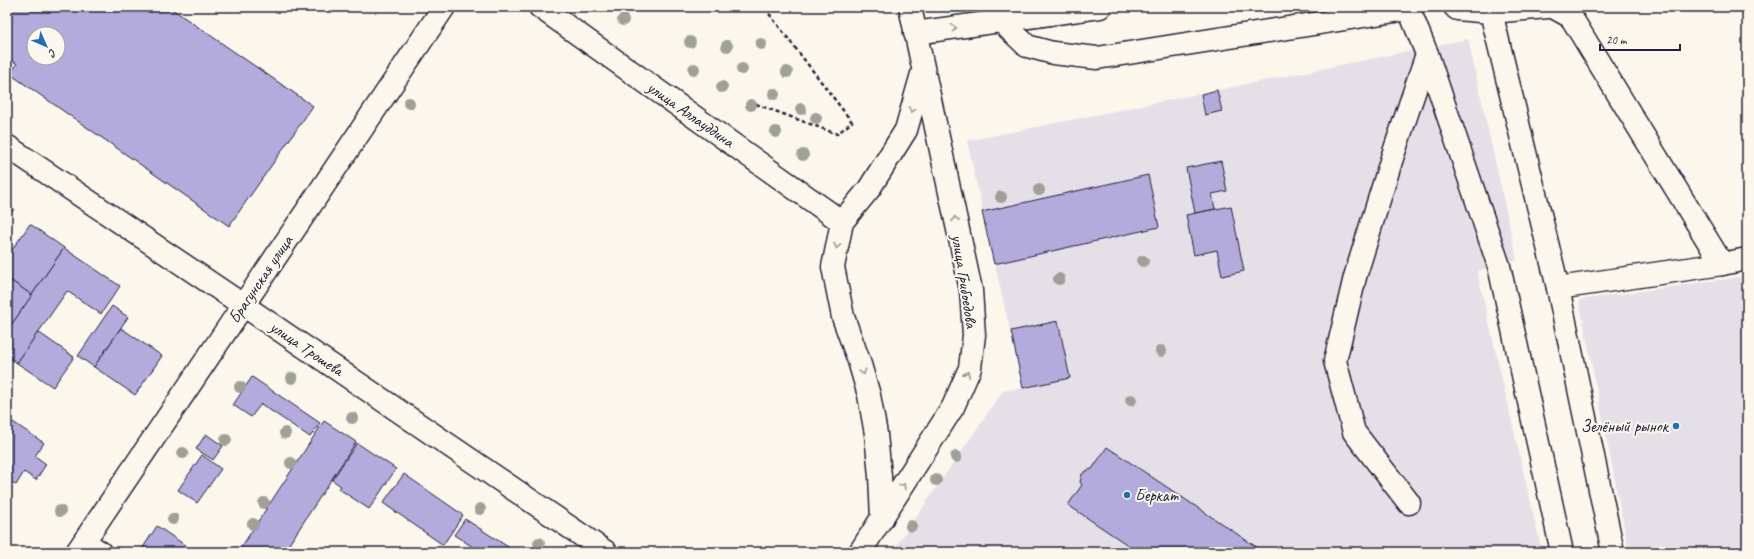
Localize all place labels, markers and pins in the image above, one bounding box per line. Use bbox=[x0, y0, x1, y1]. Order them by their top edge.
place label: Зелёный рынок bbox=[1581, 416, 1670, 437]
marker: Зелёный рынок bbox=[1671, 421, 1681, 431]
place label: Беркат bbox=[1135, 485, 1179, 506]
marker: Беркат bbox=[1122, 490, 1132, 500]

